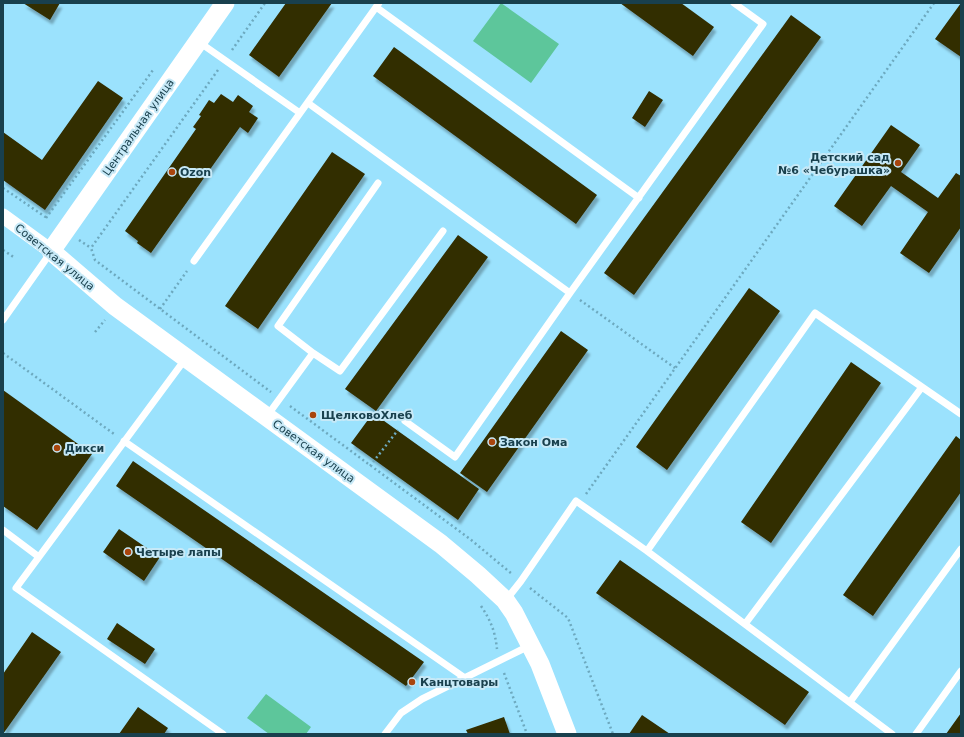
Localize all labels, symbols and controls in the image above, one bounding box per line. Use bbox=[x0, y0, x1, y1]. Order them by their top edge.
street label: Центральная улица bbox=[100, 76, 177, 178]
place label: Детский сад №6 «Чебурашка» bbox=[778, 151, 890, 177]
marker: Детский сад №6 «Чебурашка» bbox=[893, 158, 903, 168]
place label: Ozon bbox=[180, 166, 211, 179]
marker: Ozon bbox=[167, 167, 177, 177]
street label: Советская улица bbox=[12, 221, 97, 293]
place label: ЩелковоХлеб bbox=[321, 409, 413, 422]
marker: ЩелковоХлеб bbox=[308, 410, 318, 420]
street label: Советская улица bbox=[270, 417, 357, 486]
place label: Закон Ома bbox=[500, 436, 567, 449]
marker: Закон Ома bbox=[487, 437, 497, 447]
place label: Дикси bbox=[65, 442, 104, 455]
marker: Дикси bbox=[52, 443, 62, 453]
place label: Четыре лапы bbox=[136, 546, 221, 559]
marker: Четыре лапы bbox=[123, 547, 133, 557]
place label: Канцтовары bbox=[420, 676, 498, 689]
marker: Канцтовары bbox=[407, 677, 417, 687]

